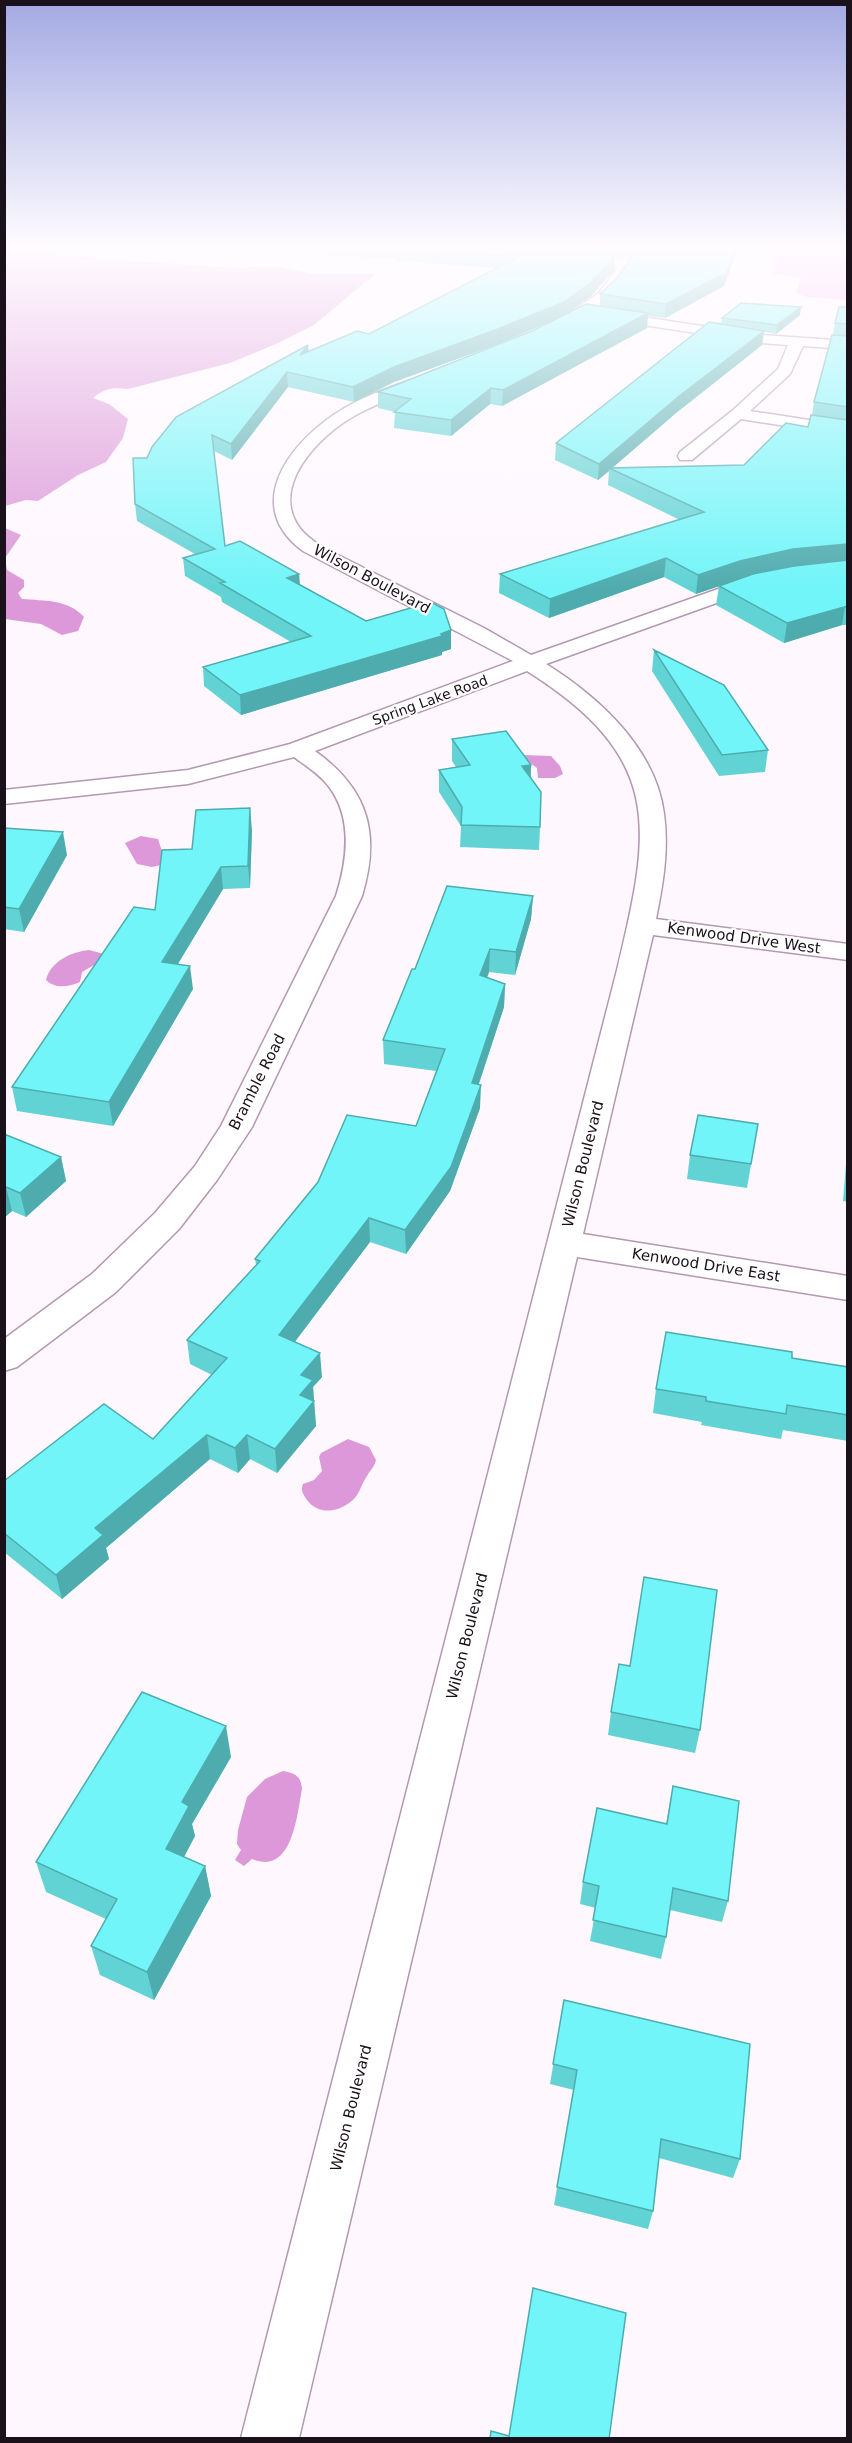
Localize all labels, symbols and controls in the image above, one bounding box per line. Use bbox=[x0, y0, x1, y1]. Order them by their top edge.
street label: Wilson Boulevard bbox=[310, 541, 434, 617]
street label: Spring Lake Road bbox=[370, 672, 490, 728]
street label: Kenwood Drive West bbox=[666, 918, 822, 958]
street label: Bramble Road bbox=[225, 1031, 289, 1133]
street label: Wilson Boulevard bbox=[559, 1099, 607, 1229]
street label: Kenwood Drive East bbox=[631, 1244, 782, 1286]
street label: Wilson Boulevard bbox=[443, 1571, 491, 1701]
street label: Wilson Boulevard bbox=[327, 2043, 375, 2173]

